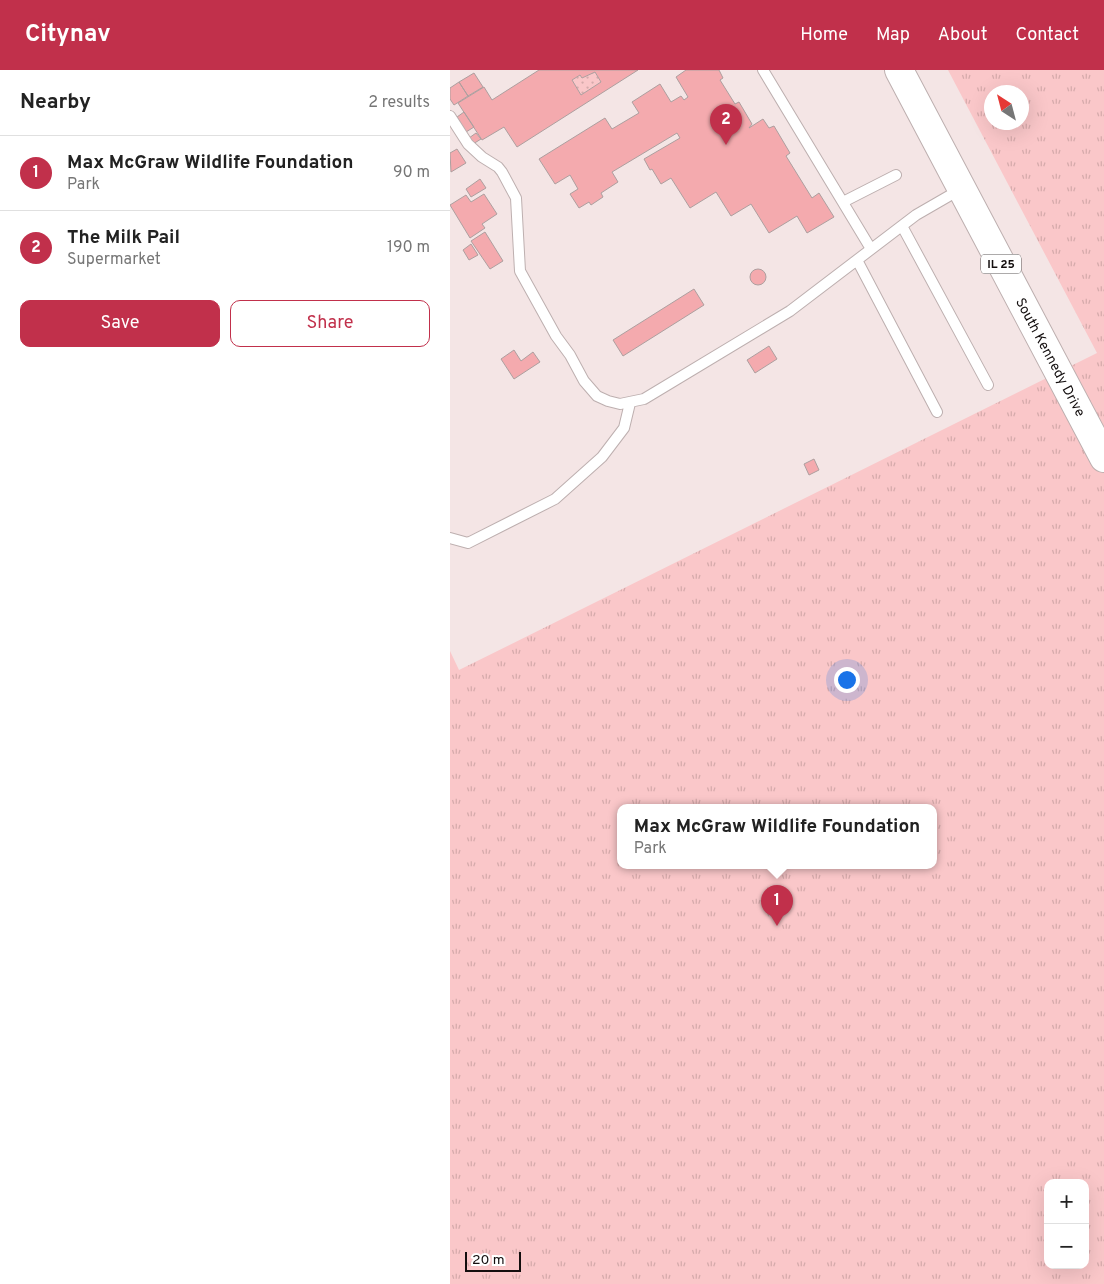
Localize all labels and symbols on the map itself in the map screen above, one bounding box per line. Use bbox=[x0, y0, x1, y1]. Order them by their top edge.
north arrow bbox=[984, 85, 1029, 130]
pin: 2 bbox=[710, 104, 742, 145]
road number: IL 25 bbox=[981, 254, 1021, 273]
street label: South Kennedy Drive bbox=[1011, 295, 1088, 420]
your location bbox=[834, 667, 860, 693]
pin: 1 bbox=[761, 885, 793, 926]
scale bar bbox=[465, 1249, 521, 1272]

